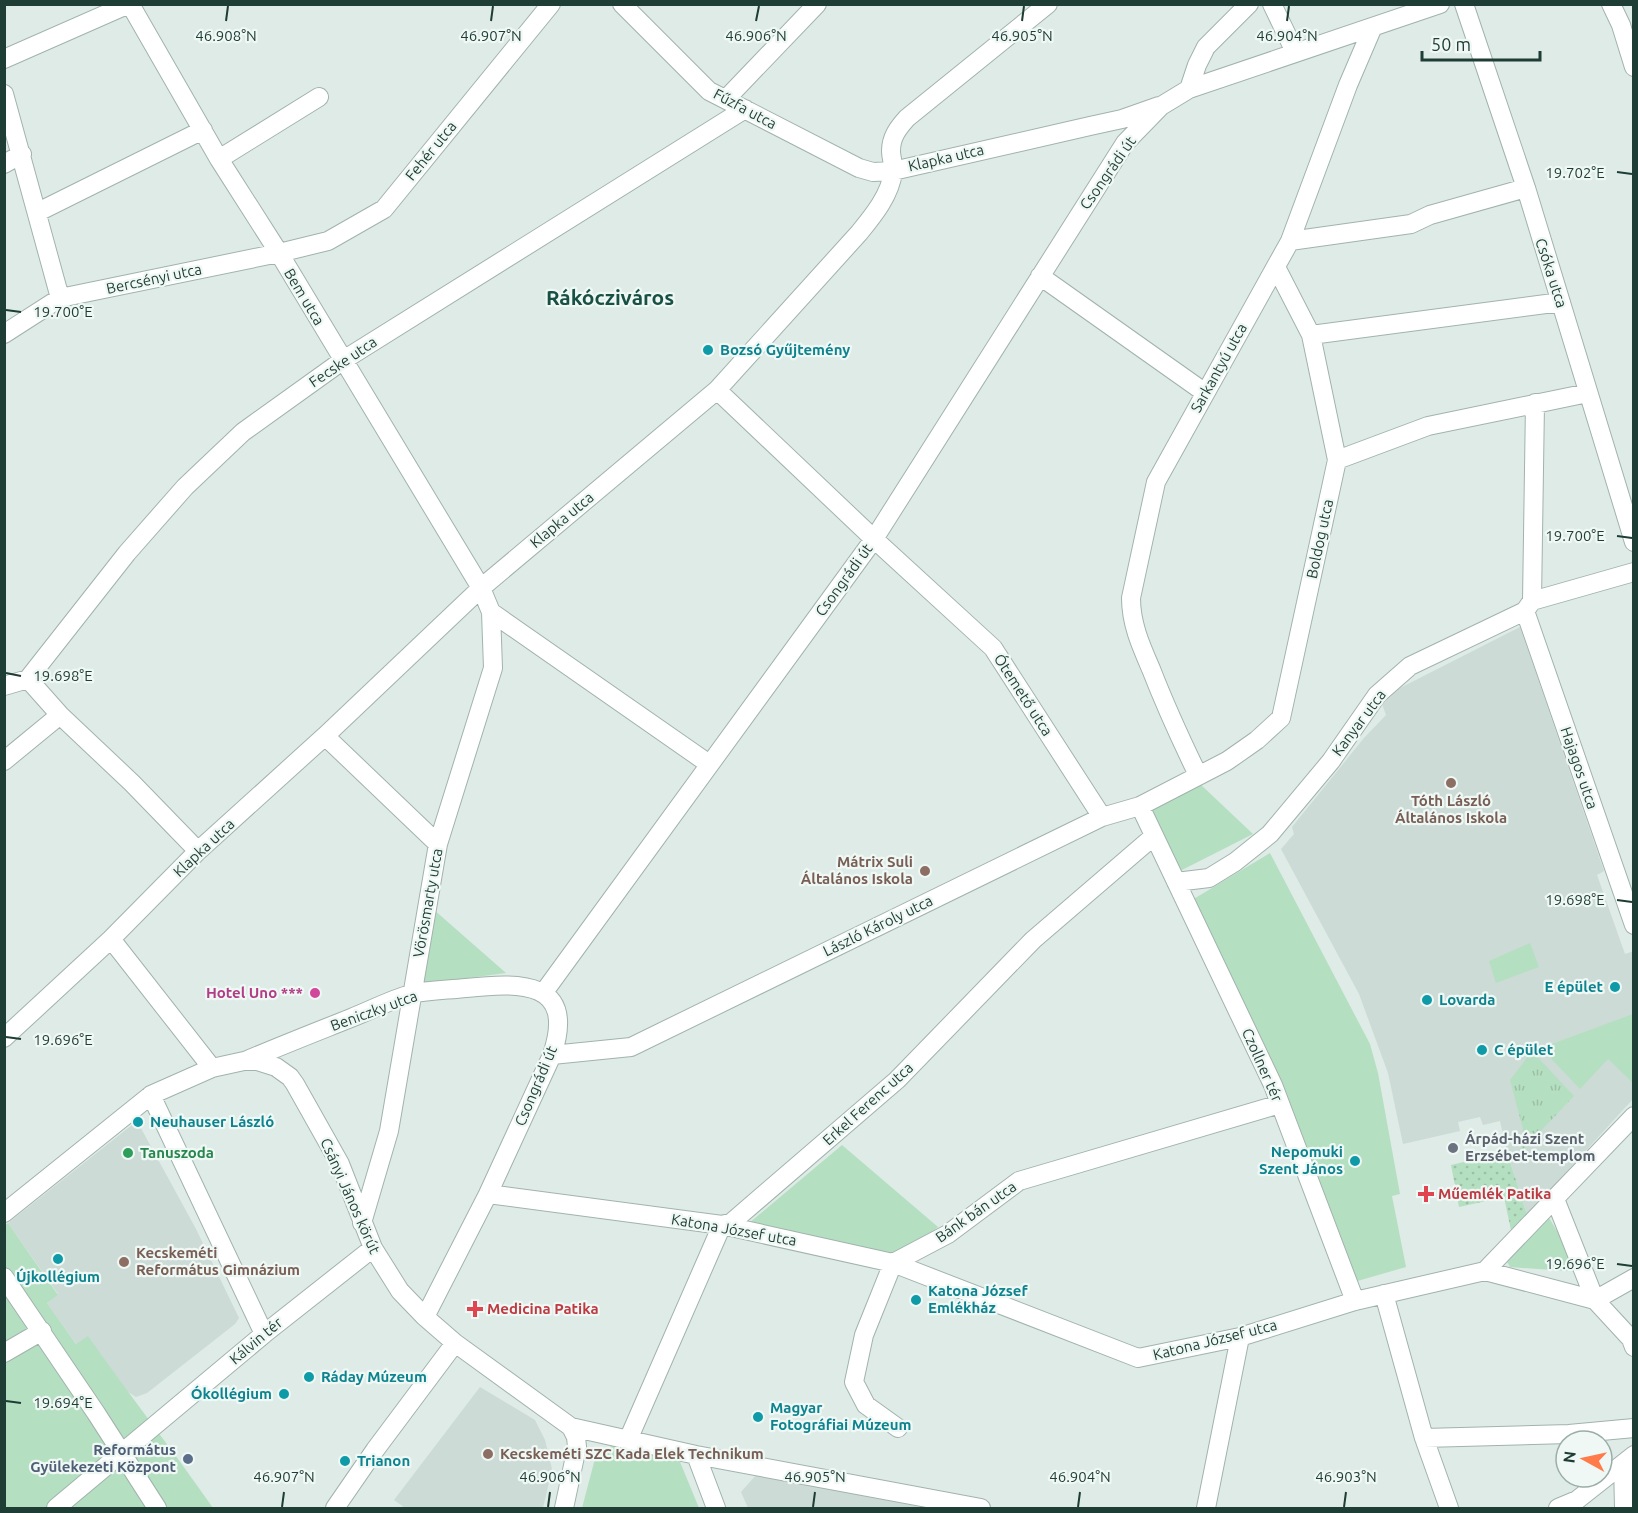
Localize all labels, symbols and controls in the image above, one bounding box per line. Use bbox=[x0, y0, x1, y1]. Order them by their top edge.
scale bar bbox=[1422, 24, 1540, 62]
text: 46.908°N bbox=[195, 27, 257, 44]
text: 46.907°N bbox=[460, 27, 522, 44]
text: 46.906°N bbox=[725, 27, 787, 44]
text: 46.905°N bbox=[991, 27, 1053, 44]
text: 46.904°N bbox=[1256, 27, 1318, 44]
text: 50 m bbox=[1431, 34, 1471, 54]
street label: Fűzfa utca bbox=[711, 85, 780, 132]
street label: Fehér utca bbox=[402, 118, 460, 184]
street label: Csongrádi út bbox=[1076, 133, 1139, 213]
street label: Klapka utca bbox=[906, 141, 985, 174]
text: 19.702°E bbox=[1545, 164, 1605, 181]
street label: Csóka utca bbox=[1532, 236, 1571, 310]
street label: Bercsényi utca bbox=[105, 260, 203, 297]
street label: Bem utca bbox=[281, 265, 328, 328]
district label: Rákócziváros bbox=[546, 285, 674, 309]
text: 19.700°E bbox=[33, 303, 93, 320]
street label: Sarkantyú utca bbox=[1187, 320, 1250, 415]
street label: Fecske utca bbox=[306, 333, 380, 390]
place label: Bozsó Gyűjtemény bbox=[720, 341, 850, 358]
marker: Bozsó Gyűjtemény bbox=[701, 343, 715, 357]
street label: Klapka utca bbox=[527, 488, 597, 551]
street label: Boldog utca bbox=[1303, 498, 1336, 580]
text: 19.700°E bbox=[1545, 527, 1605, 544]
street label: Csongrádi út bbox=[812, 540, 876, 619]
street label: Ótemető utca bbox=[991, 651, 1056, 739]
text: 19.698°E bbox=[33, 667, 93, 684]
street label: Kanyar utca bbox=[1328, 686, 1389, 759]
street label: Hajagos utca bbox=[1557, 724, 1601, 811]
marker: Tóth László Általános Iskola bbox=[1444, 776, 1458, 790]
place label: Tóth László Általános Iskola bbox=[1395, 792, 1507, 826]
street label: Klapka utca bbox=[170, 815, 238, 880]
street label: Vörösmarty utca bbox=[410, 847, 445, 959]
place label: Mátrix Suli Általános Iskola bbox=[801, 853, 913, 887]
marker: Mátrix Suli Általános Iskola bbox=[918, 864, 932, 878]
text: 19.698°E bbox=[1545, 891, 1605, 908]
street label: László Károly utca bbox=[820, 892, 935, 959]
place label: E épület bbox=[1544, 978, 1604, 995]
marker: E épület bbox=[1608, 980, 1622, 994]
place label: Hotel Uno *** bbox=[206, 984, 303, 1001]
marker: Hotel Uno *** bbox=[308, 986, 322, 1000]
street label: Beniczky utca bbox=[328, 987, 420, 1034]
place label: Lovarda bbox=[1439, 991, 1495, 1008]
marker: Lovarda bbox=[1420, 993, 1434, 1007]
street label: Czollner tér bbox=[1239, 1026, 1286, 1104]
text: 19.696°E bbox=[33, 1031, 93, 1048]
place label: C épület bbox=[1494, 1041, 1554, 1058]
street label: Csongrádi út bbox=[511, 1043, 560, 1128]
marker: C épület bbox=[1475, 1043, 1489, 1057]
street label: Erkel Ferenc utca bbox=[819, 1059, 916, 1148]
place label: Neuhauser László bbox=[150, 1113, 274, 1130]
marker: Neuhauser László bbox=[131, 1115, 145, 1129]
place label: Árpád-házi Szent Erzsébet-templom bbox=[1465, 1130, 1595, 1164]
street label: Csányi János körút bbox=[317, 1135, 384, 1256]
marker: Árpád-házi Szent Erzsébet-templom bbox=[1446, 1141, 1460, 1155]
place label: Nepomuki Szent János bbox=[1259, 1143, 1343, 1177]
place label: Tanuszoda bbox=[140, 1144, 214, 1161]
marker: Tanuszoda bbox=[121, 1146, 135, 1160]
marker: Nepomuki Szent János bbox=[1348, 1154, 1362, 1168]
street label: Bánk bán utca bbox=[932, 1178, 1019, 1246]
place label: Műemlék Patika bbox=[1438, 1185, 1551, 1202]
marker: Műemlék Patika bbox=[1419, 1187, 1433, 1201]
street label: Katona József utca bbox=[670, 1210, 798, 1249]
place label: Kecskeméti Református Gimnázium bbox=[136, 1244, 300, 1278]
marker: Újkollégium bbox=[51, 1252, 65, 1266]
marker: Kecskeméti Református Gimnázium bbox=[117, 1255, 131, 1269]
text: 19.696°E bbox=[1545, 1255, 1605, 1272]
place label: Újkollégium bbox=[16, 1268, 100, 1285]
place label: Katona József Emlékház bbox=[928, 1282, 1028, 1316]
marker: Katona József Emlékház bbox=[909, 1293, 923, 1307]
place label: Medicina Patika bbox=[487, 1300, 599, 1317]
marker: Medicina Patika bbox=[468, 1302, 482, 1316]
street label: Kálvin tér bbox=[226, 1313, 286, 1368]
street label: Katona József utca bbox=[1151, 1316, 1279, 1363]
place label: Ráday Múzeum bbox=[321, 1368, 427, 1385]
marker: Ráday Múzeum bbox=[302, 1370, 316, 1384]
place label: Ókollégium bbox=[191, 1385, 272, 1402]
marker: Ókollégium bbox=[277, 1387, 291, 1401]
text: 19.694°E bbox=[33, 1394, 93, 1411]
place label: Magyar Fotográfiai Múzeum bbox=[770, 1399, 911, 1433]
marker: Magyar Fotográfiai Múzeum bbox=[751, 1410, 765, 1424]
north arrow bbox=[1554, 1429, 1614, 1489]
place label: Református Gyülekezeti Központ bbox=[30, 1441, 177, 1475]
place label: Kecskeméti SZC Kada Elek Technikum bbox=[500, 1445, 764, 1462]
marker: Kecskeméti SZC Kada Elek Technikum bbox=[481, 1447, 495, 1461]
text: N bbox=[1559, 1450, 1579, 1464]
marker: Református Gyülekezeti Központ bbox=[181, 1452, 195, 1466]
place label: Trianon bbox=[357, 1452, 410, 1469]
marker: Trianon bbox=[338, 1454, 352, 1468]
text: 46.907°N bbox=[253, 1468, 315, 1485]
text: 46.906°N bbox=[519, 1468, 581, 1485]
text: 46.905°N bbox=[784, 1468, 846, 1485]
text: 46.904°N bbox=[1049, 1468, 1111, 1485]
text: 46.903°N bbox=[1315, 1468, 1377, 1485]

